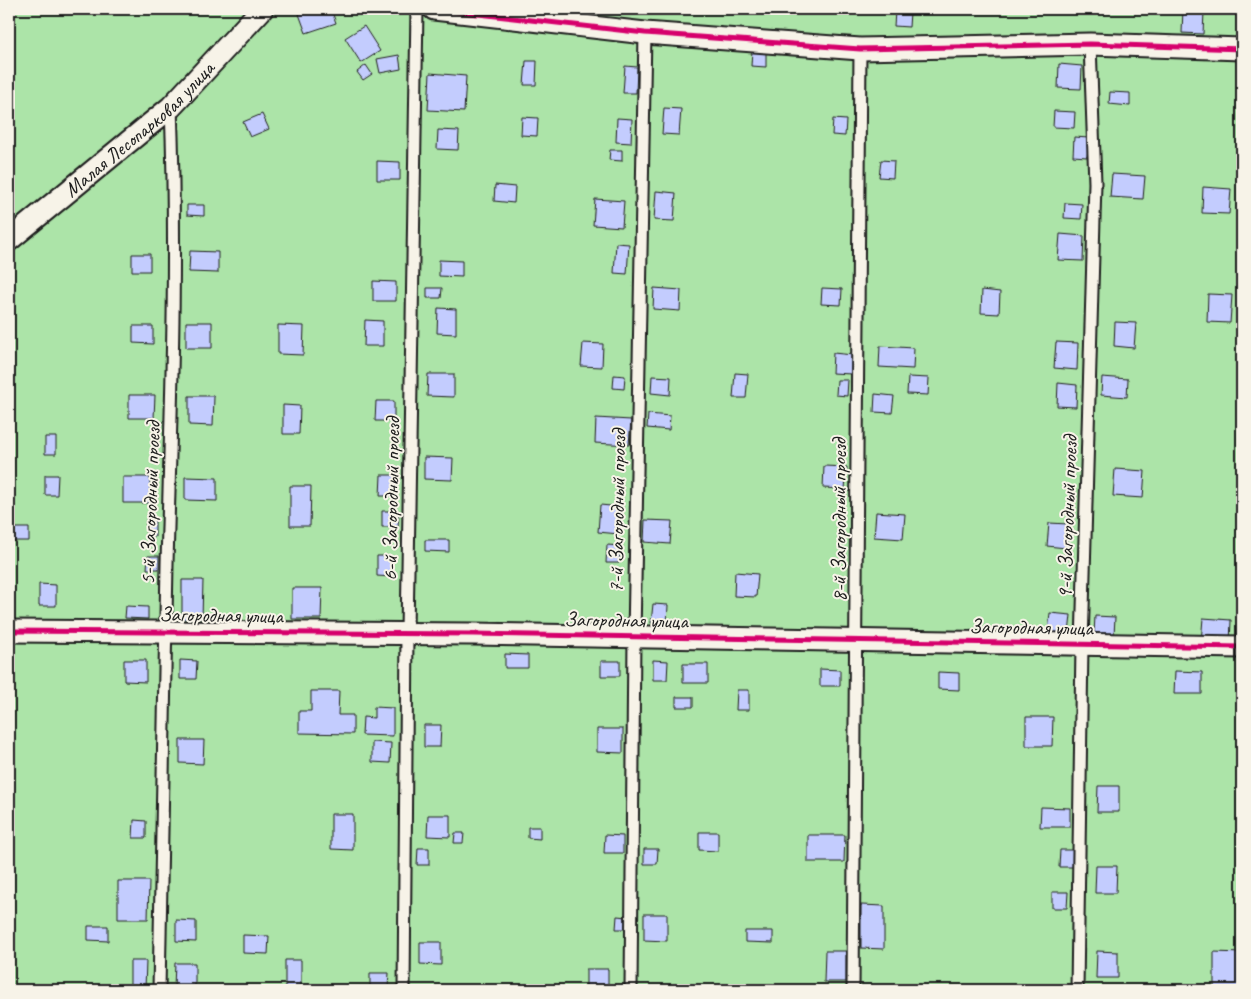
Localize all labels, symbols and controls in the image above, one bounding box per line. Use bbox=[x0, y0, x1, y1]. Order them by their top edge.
street label: Малая Лесопарковая улица bbox=[59, 54, 221, 203]
street label: 6-й Загородный проезд bbox=[377, 414, 405, 581]
street label: 5-й Загородный проезд bbox=[134, 418, 166, 585]
street label: 7-й Загородный проезд bbox=[603, 426, 631, 593]
street label: 9-й Загородный проезд bbox=[1051, 432, 1083, 599]
street label: 8-й Загородный проезд bbox=[826, 436, 852, 602]
street label: Загородная улица bbox=[159, 601, 285, 629]
street label: Загородная улица bbox=[564, 606, 690, 634]
street label: Загородная улица bbox=[969, 613, 1095, 641]

